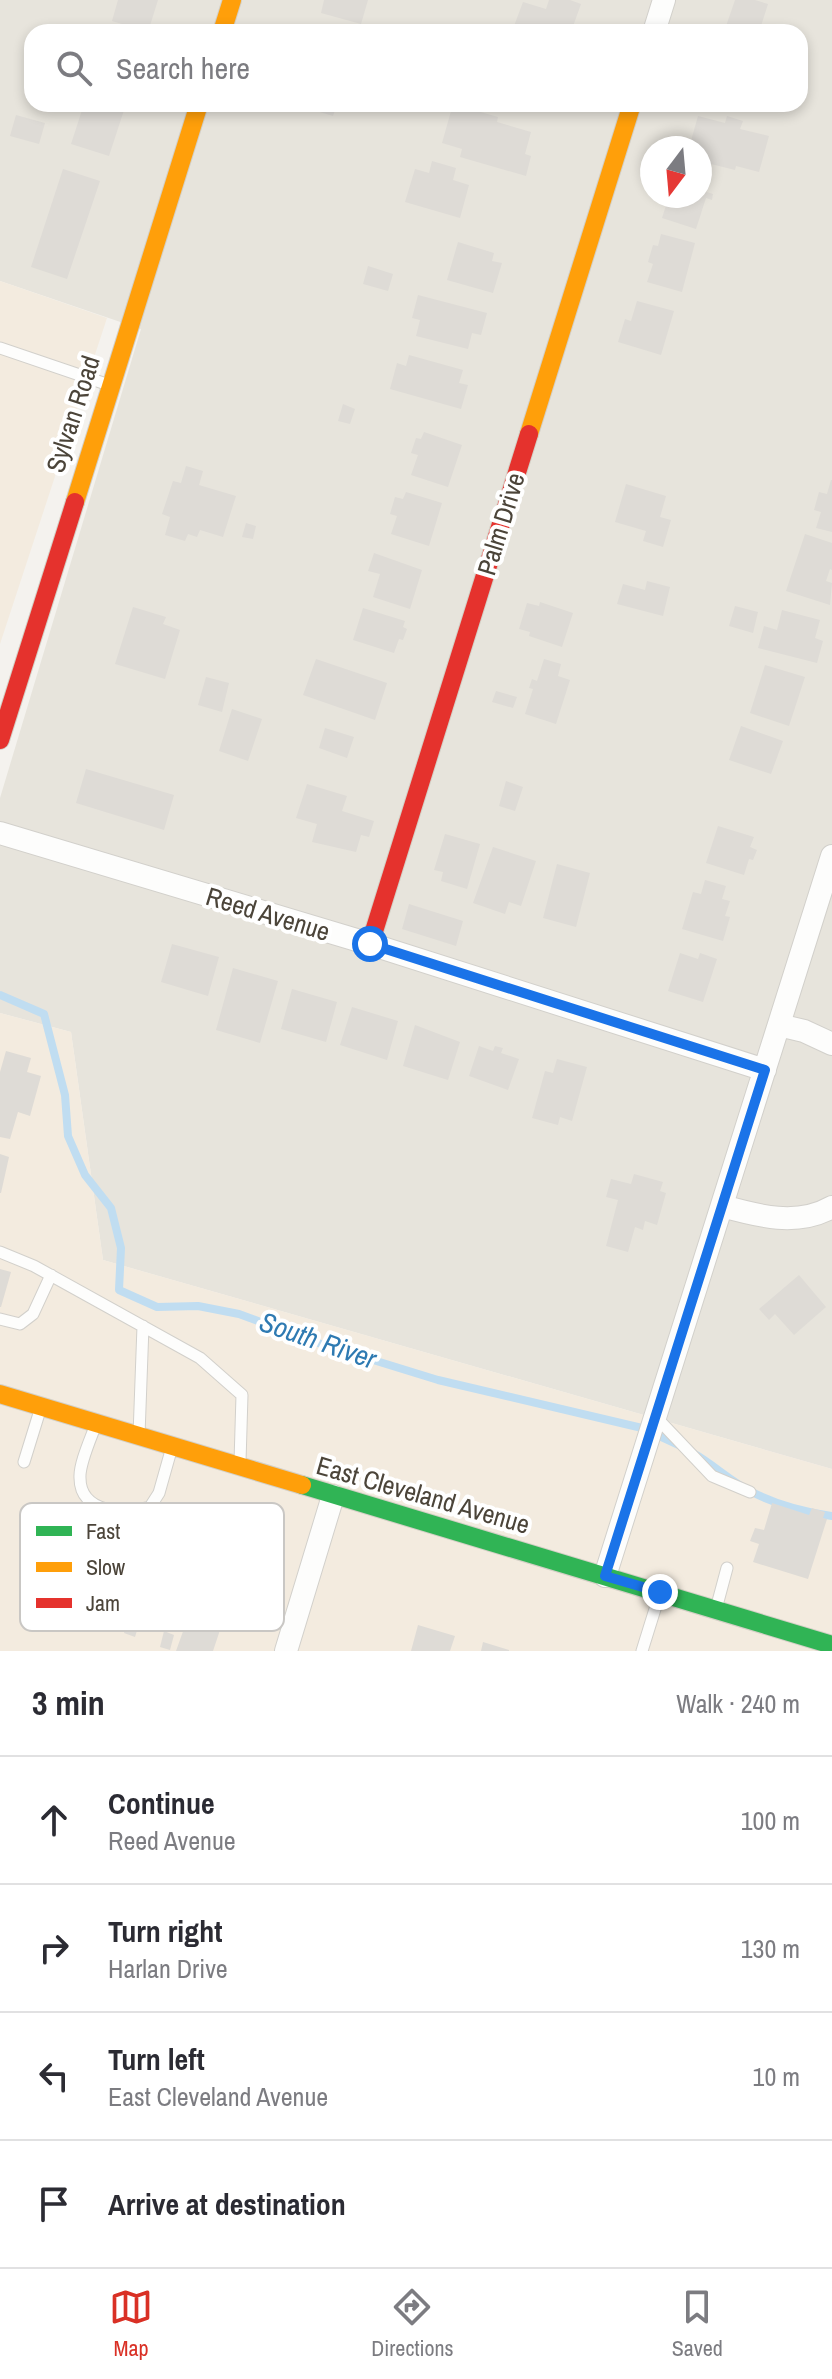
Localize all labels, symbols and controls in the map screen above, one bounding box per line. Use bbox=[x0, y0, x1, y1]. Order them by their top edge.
search box bbox=[24, 24, 808, 112]
icon: search bbox=[52, 46, 96, 90]
text: Search here bbox=[116, 48, 250, 88]
north arrow bbox=[640, 136, 712, 208]
street label: Sylvan Road bbox=[37, 351, 108, 477]
street label: Palm Drive bbox=[468, 468, 533, 579]
street label: Reed Avenue bbox=[202, 878, 334, 949]
route start bbox=[352, 926, 388, 962]
water label: South River bbox=[254, 1302, 383, 1378]
street label: East Cleveland Avenue bbox=[313, 1447, 534, 1542]
legend bbox=[20, 1503, 284, 1631]
text: Fast bbox=[86, 1516, 120, 1546]
text: Slow bbox=[86, 1552, 125, 1582]
route end bbox=[642, 1574, 678, 1610]
text: Jam bbox=[86, 1588, 120, 1618]
text: 3 min bbox=[32, 1680, 105, 1726]
text: Walk · 240 m bbox=[676, 1686, 800, 1721]
text: Continue bbox=[108, 1783, 215, 1823]
icon: ahead bbox=[32, 1798, 76, 1842]
text: 100 m bbox=[741, 1803, 800, 1838]
text: Reed Avenue bbox=[108, 1823, 236, 1858]
text: Turn right bbox=[108, 1911, 222, 1951]
icon: right bbox=[32, 1926, 76, 1970]
text: 130 m bbox=[741, 1931, 800, 1966]
text: Harlan Drive bbox=[108, 1951, 228, 1986]
text: Turn left bbox=[108, 2039, 205, 2079]
icon: left bbox=[32, 2054, 76, 2098]
text: 10 m bbox=[753, 2059, 800, 2094]
text: East Cleveland Avenue bbox=[108, 2079, 328, 2114]
icon: arrive bbox=[32, 2182, 76, 2226]
text: Arrive at destination bbox=[108, 2184, 346, 2224]
tab: Map bbox=[109, 2285, 153, 2363]
tab: Directions bbox=[371, 2285, 454, 2363]
tab: Saved bbox=[672, 2285, 723, 2363]

